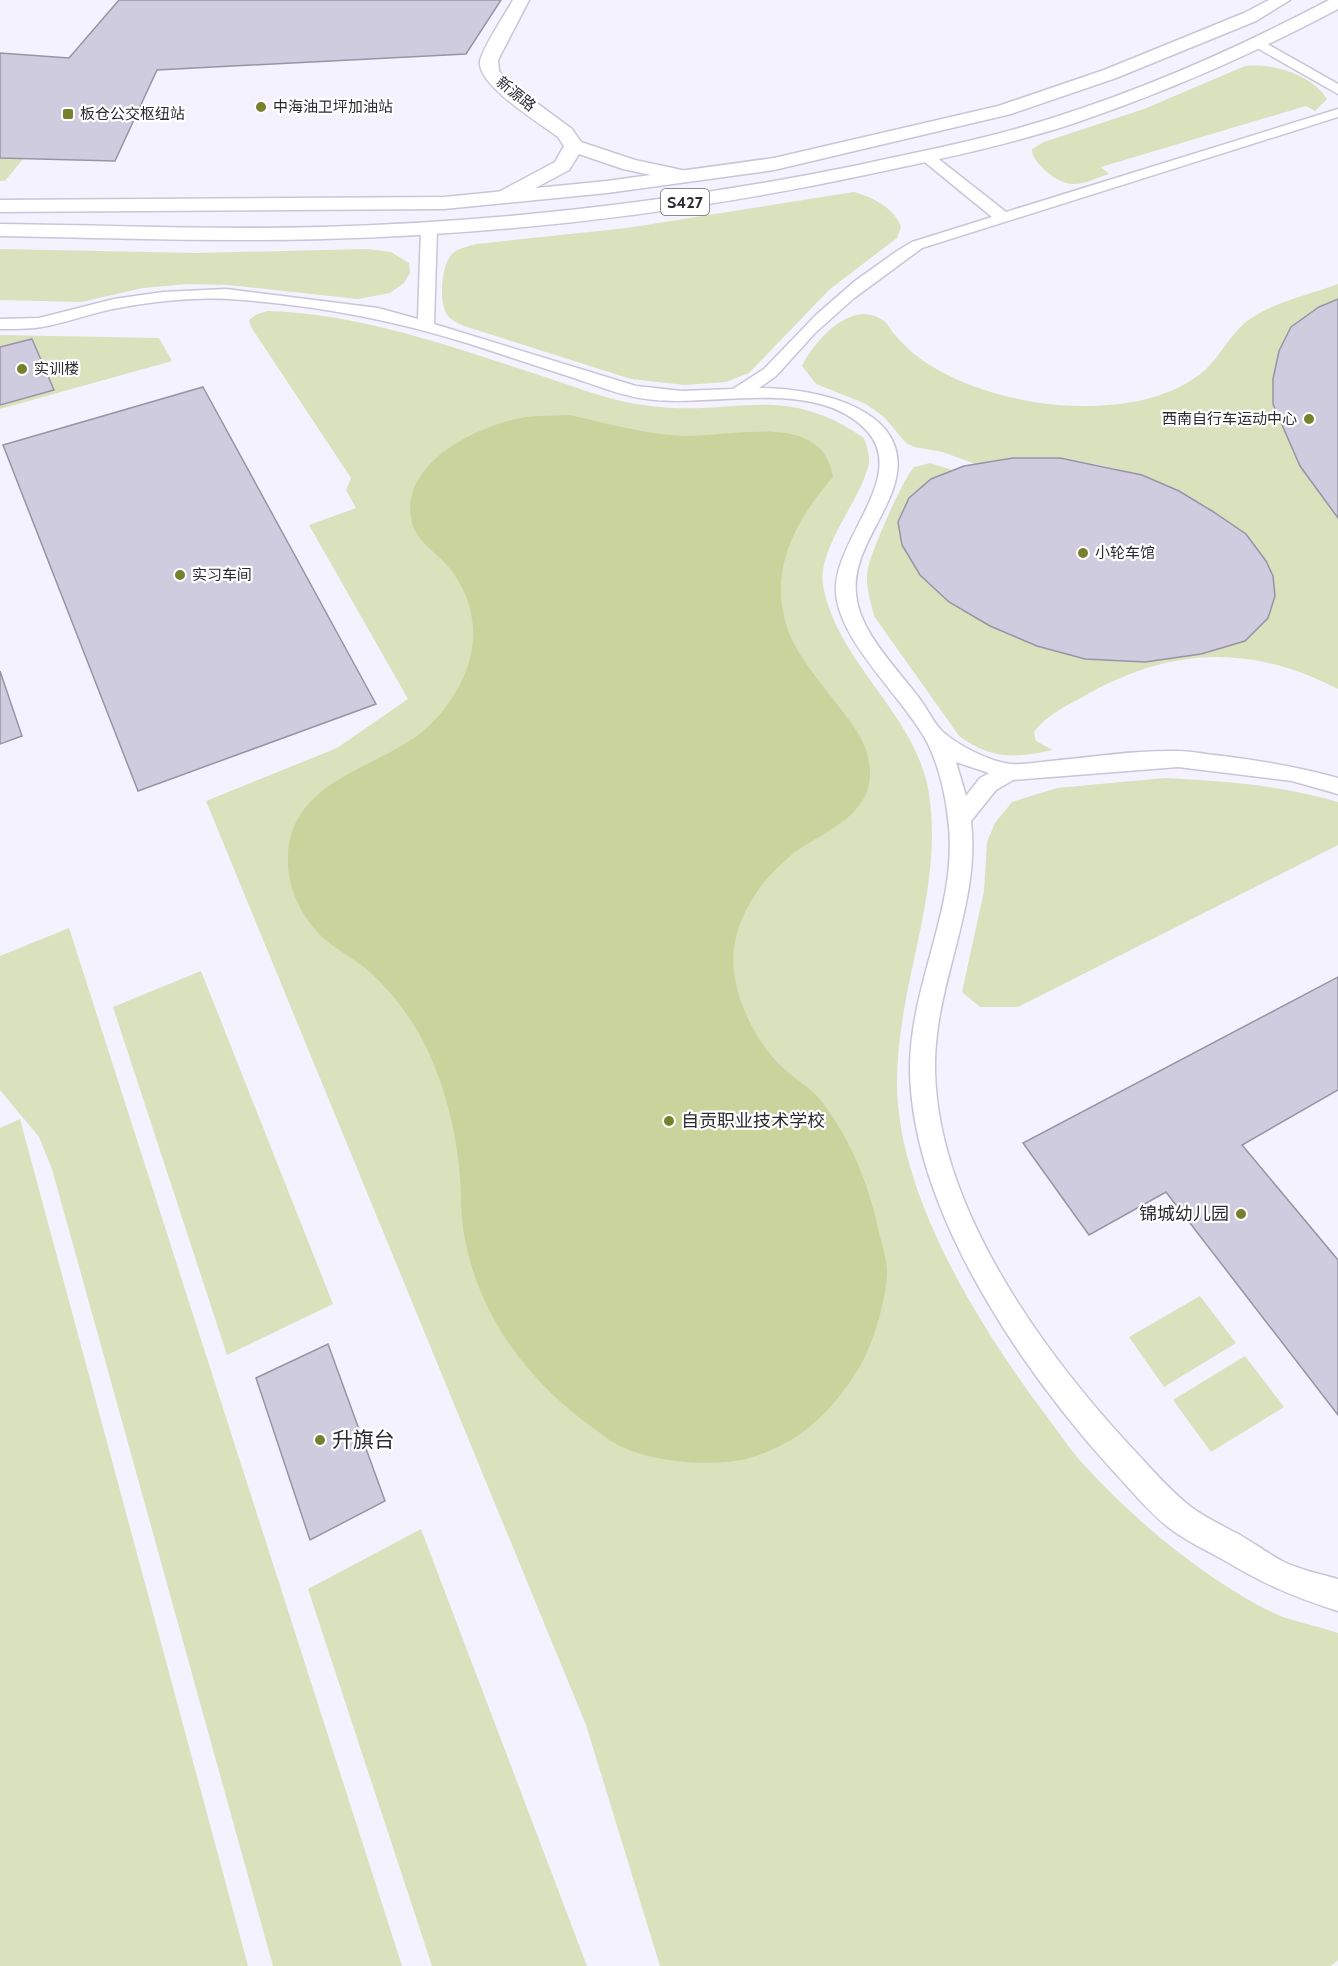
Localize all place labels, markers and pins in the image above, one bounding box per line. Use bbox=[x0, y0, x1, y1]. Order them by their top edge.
place label: 中海油卫坪加油站 bbox=[273, 98, 393, 116]
marker: 中海油卫坪加油站 bbox=[254, 100, 268, 114]
place label: 板仓公交枢纽站 bbox=[80, 105, 185, 123]
marker: 板仓公交枢纽站 bbox=[61, 107, 75, 121]
place label: 实训楼 bbox=[34, 360, 79, 378]
marker: 实训楼 bbox=[15, 362, 29, 376]
place label: 西南自行车运动中心 bbox=[1162, 410, 1297, 428]
marker: 西南自行车运动中心 bbox=[1302, 412, 1316, 426]
place label: 小轮车馆 bbox=[1095, 544, 1155, 562]
marker: 小轮车馆 bbox=[1076, 546, 1090, 560]
place label: 实习车间 bbox=[192, 566, 252, 584]
marker: 实习车间 bbox=[173, 568, 187, 582]
place label: 自贡职业技术学校 bbox=[681, 1110, 825, 1132]
marker: 自贡职业技术学校 bbox=[662, 1114, 676, 1128]
place label: 锦城幼儿园 bbox=[1139, 1203, 1229, 1225]
marker: 锦城幼儿园 bbox=[1234, 1207, 1248, 1221]
place label: 升旗台 bbox=[332, 1427, 395, 1452]
marker: 升旗台 bbox=[313, 1433, 327, 1447]

